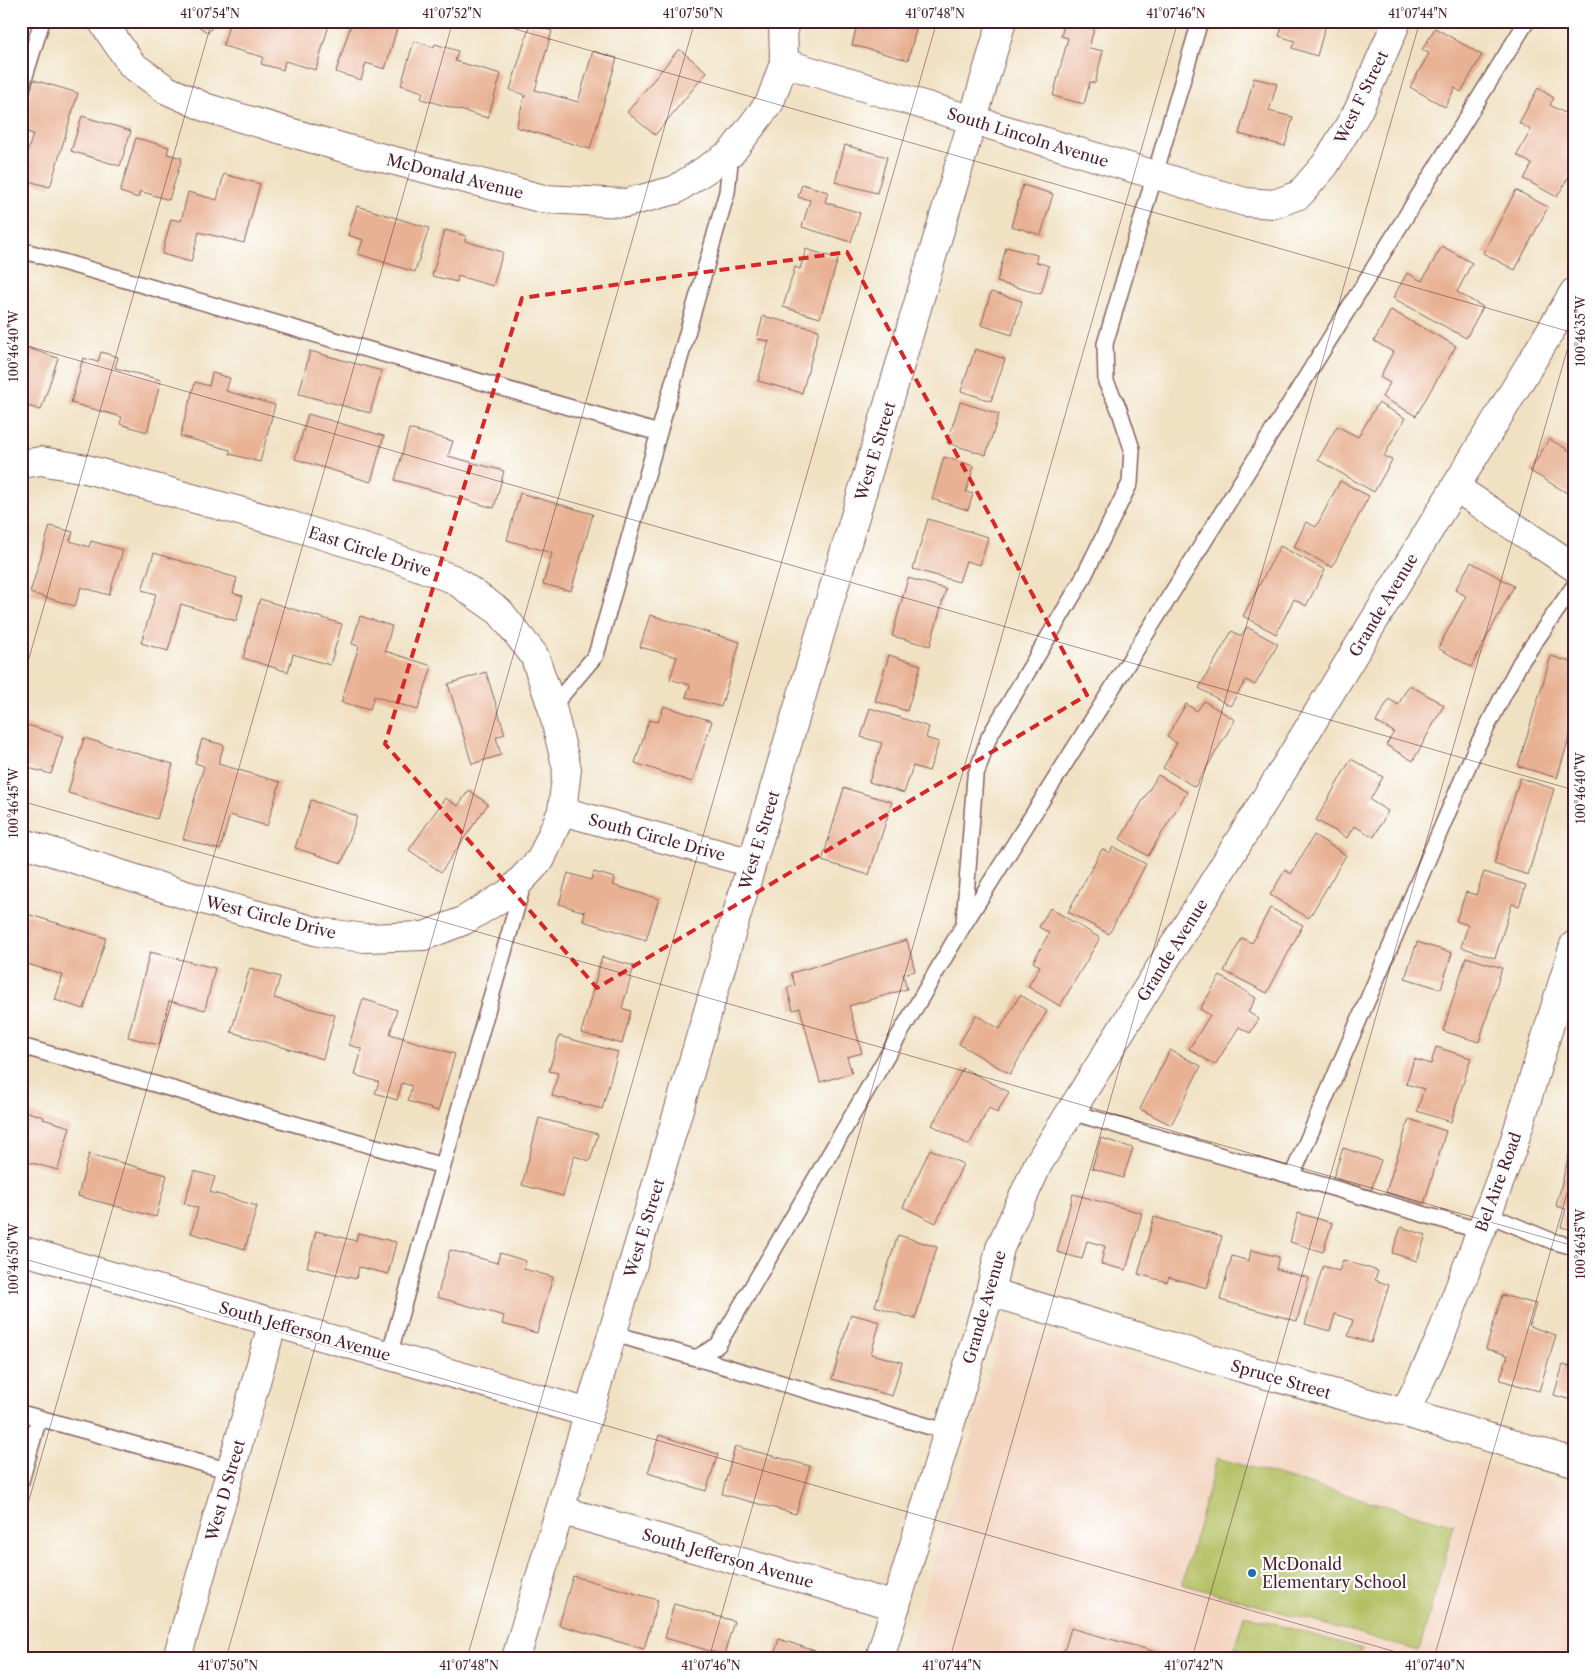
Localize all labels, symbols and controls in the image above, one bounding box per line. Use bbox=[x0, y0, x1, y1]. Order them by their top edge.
text: 41°07'54"N bbox=[180, 6, 240, 21]
text: 41°07'52"N bbox=[422, 6, 482, 21]
text: 41°07'50"N bbox=[663, 6, 723, 21]
text: 41°07'48"N bbox=[905, 6, 965, 21]
text: 41°07'46"N bbox=[1146, 6, 1206, 21]
text: 41°07'44"N bbox=[1388, 6, 1448, 21]
street label: West F Street bbox=[1329, 47, 1392, 148]
street label: South Lincoln Avenue bbox=[945, 103, 1111, 171]
street label: McDonald Avenue bbox=[384, 149, 526, 203]
text: 100°46'35"W bbox=[1573, 295, 1588, 366]
text: 100°46'40"W bbox=[6, 310, 21, 382]
street label: West E Street bbox=[850, 399, 900, 504]
street label: East Circle Drive bbox=[306, 522, 434, 580]
street label: Grande Avenue bbox=[1344, 550, 1422, 660]
text: 100°46'40"W bbox=[1573, 752, 1588, 824]
text: 100°46'45"W bbox=[6, 767, 21, 838]
street label: West E Street bbox=[734, 788, 784, 893]
street label: South Circle Drive bbox=[586, 809, 728, 865]
street label: West Circle Drive bbox=[203, 891, 338, 943]
street label: Grande Avenue bbox=[1132, 895, 1212, 1005]
street label: Bel Aire Road bbox=[1471, 1129, 1525, 1235]
street label: West E Street bbox=[619, 1176, 669, 1281]
text: 100°46'45"W bbox=[1573, 1208, 1588, 1279]
text: 100°46'50"W bbox=[6, 1222, 21, 1295]
street label: Grande Avenue bbox=[958, 1248, 1010, 1366]
street label: South Jefferson Avenue bbox=[217, 1297, 393, 1365]
street label: Spruce Street bbox=[1229, 1355, 1334, 1403]
street label: West D Street bbox=[201, 1437, 249, 1544]
street label: South Jefferson Avenue bbox=[640, 1524, 816, 1592]
place label: McDonald Elementary School bbox=[1262, 1554, 1407, 1592]
marker: McDonald Elementary School bbox=[1246, 1567, 1258, 1579]
text: 41°07'50"N bbox=[198, 1658, 258, 1673]
text: 41°07'48"N bbox=[439, 1658, 499, 1673]
text: 41°07'46"N bbox=[681, 1658, 741, 1673]
text: 41°07'44"N bbox=[922, 1658, 982, 1673]
text: 41°07'42"N bbox=[1164, 1658, 1224, 1673]
text: 41°07'40"N bbox=[1405, 1658, 1465, 1673]

